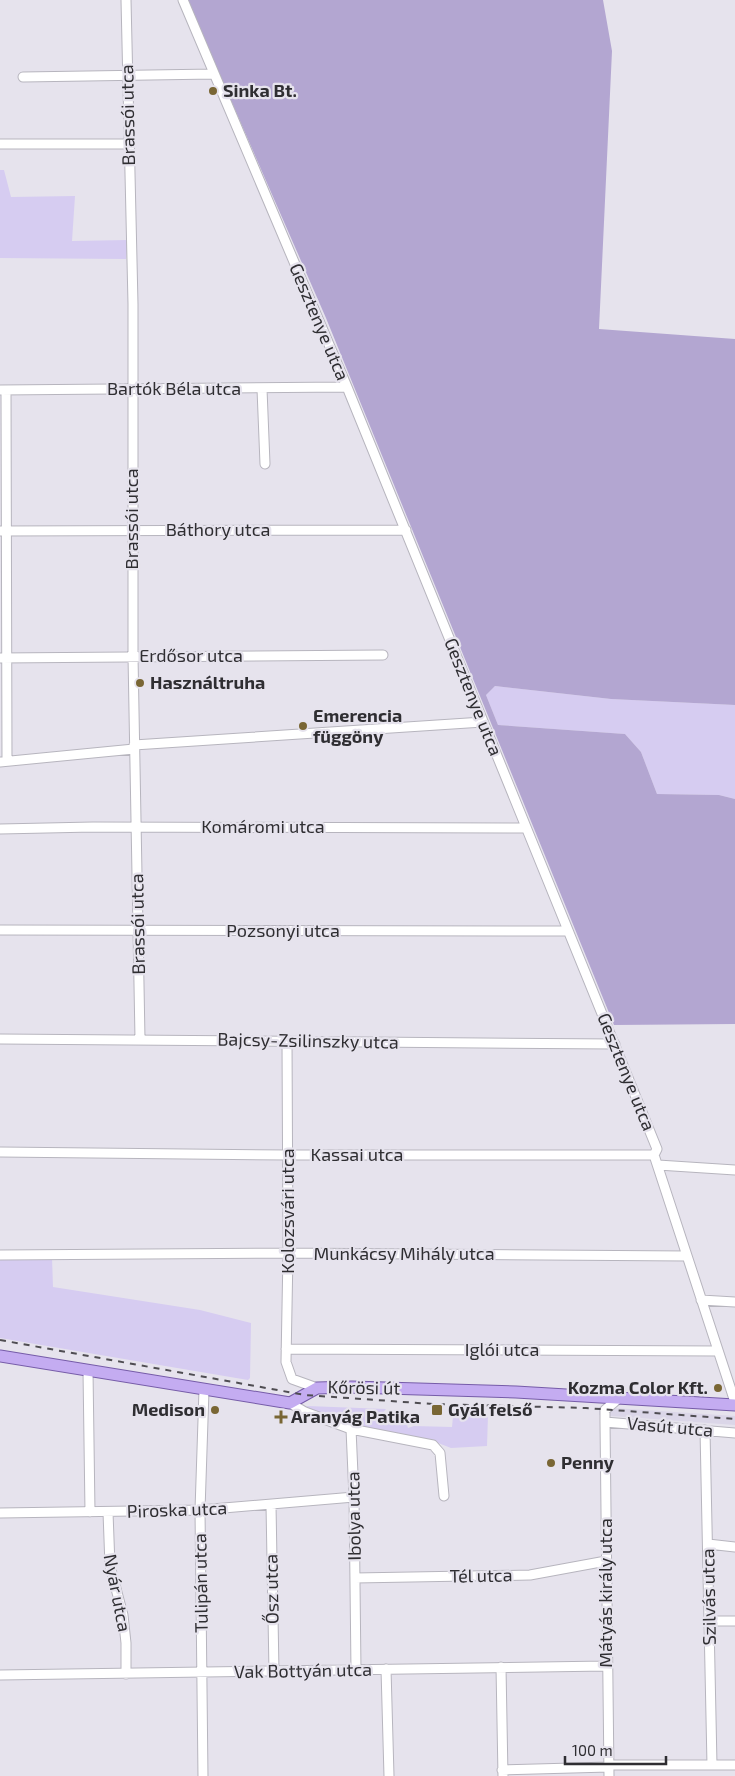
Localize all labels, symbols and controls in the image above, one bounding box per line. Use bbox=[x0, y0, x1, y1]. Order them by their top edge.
street label: Brassói utca bbox=[115, 64, 139, 166]
place label: Sinka Bt. bbox=[223, 79, 297, 101]
marker: Sinka Bt. bbox=[207, 85, 219, 97]
street label: Gesztenye utca bbox=[285, 260, 355, 384]
street label: Bartók Béla utca bbox=[107, 377, 241, 399]
street label: Brassói utca bbox=[120, 468, 142, 570]
street label: Báthory utca bbox=[166, 518, 270, 540]
street label: Gesztenye utca bbox=[440, 634, 508, 759]
street label: Erdősor utca bbox=[139, 644, 243, 666]
place label: Használtruha bbox=[150, 671, 265, 693]
marker: Használtruha bbox=[134, 677, 146, 689]
place label: Emerencia függöny bbox=[313, 704, 402, 747]
marker: Emerencia függöny bbox=[297, 720, 309, 732]
street label: Komáromi utca bbox=[201, 815, 325, 837]
street label: Brassói utca bbox=[125, 873, 149, 975]
street label: Pozsonyi utca bbox=[226, 919, 340, 941]
street label: Gesztenye utca bbox=[593, 1009, 661, 1134]
street label: Bajcsy-Zsilinszky utca bbox=[217, 1027, 399, 1053]
street label: Kassai utca bbox=[311, 1143, 403, 1165]
street label: Kolozsvári utca bbox=[276, 1148, 298, 1274]
street label: Munkácsy Mihály utca bbox=[313, 1242, 495, 1264]
street label: Iglói utca bbox=[465, 1338, 539, 1360]
street label: Kőrösi út bbox=[328, 1375, 401, 1399]
place label: Kozma Color Kft. bbox=[568, 1376, 708, 1398]
marker: Kozma Color Kft. bbox=[712, 1382, 724, 1394]
place label: Medison bbox=[132, 1398, 205, 1420]
place label: Gyál felső bbox=[448, 1398, 533, 1420]
marker: Gyál felső bbox=[430, 1403, 444, 1417]
marker: Medison bbox=[209, 1404, 221, 1416]
place label: Aranyág Patika bbox=[291, 1405, 420, 1427]
marker: Aranyág Patika bbox=[275, 1411, 287, 1423]
street label: Vasút utca bbox=[626, 1411, 714, 1441]
place label: Penny bbox=[561, 1451, 615, 1473]
marker: Penny bbox=[545, 1457, 557, 1469]
street label: Ibolya utca bbox=[341, 1471, 365, 1561]
street label: Piroska utca bbox=[126, 1496, 227, 1522]
street label: Mátyás király utca bbox=[594, 1518, 616, 1668]
street label: Tulipán utca bbox=[188, 1533, 212, 1633]
street label: Szilvás utca bbox=[696, 1548, 720, 1646]
street label: Nyár utca bbox=[100, 1552, 136, 1634]
street label: Ősz utca bbox=[259, 1554, 283, 1624]
street label: Tél utca bbox=[449, 1563, 513, 1587]
street label: Vak Bottyán utca bbox=[234, 1658, 372, 1682]
scale bar bbox=[565, 1734, 666, 1766]
text: 100 m bbox=[572, 1741, 613, 1759]

